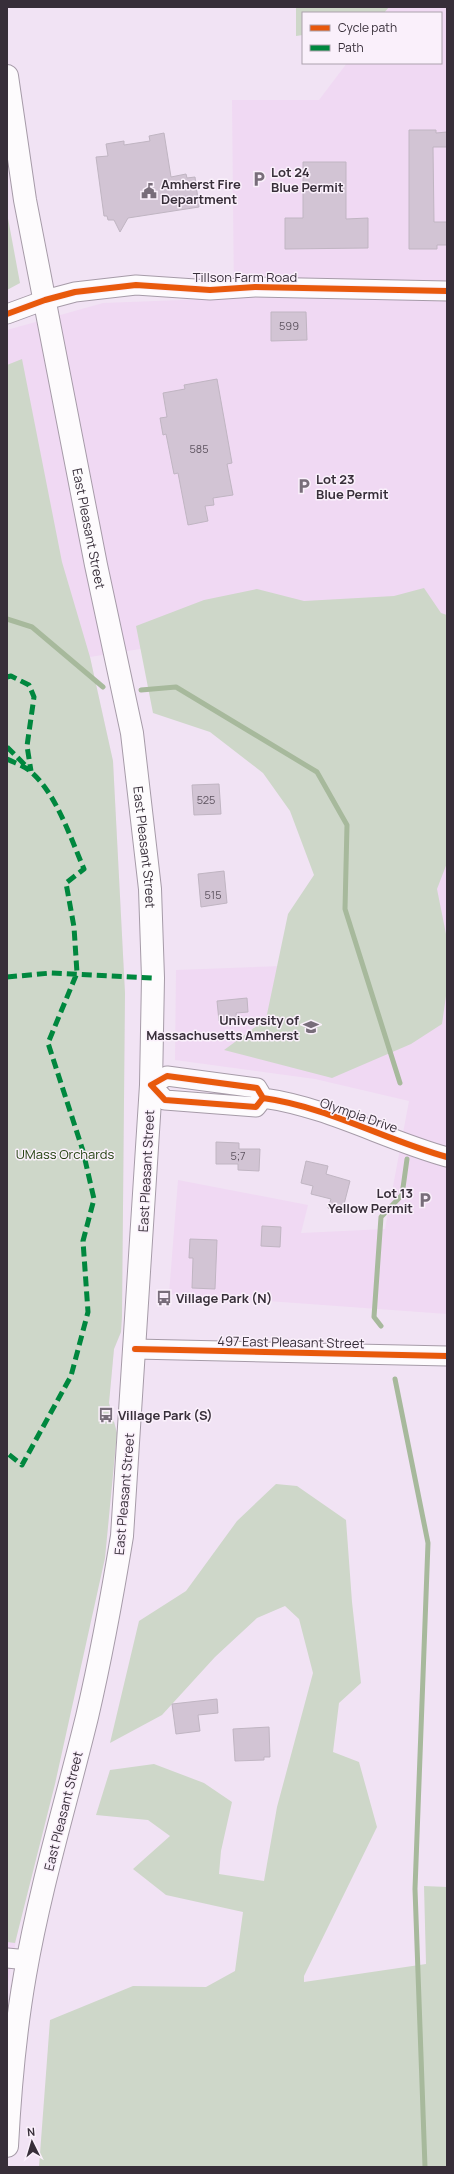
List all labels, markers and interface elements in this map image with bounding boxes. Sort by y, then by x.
legend [302,12,442,64]
text: Cycle path [338,19,397,36]
text: Path [338,39,364,56]
place label: Lot 24 Blue Permit [271,163,344,196]
parking icon: Lot 24 Blue Permit [250,170,268,188]
place label: Amherst Fire Department [161,175,241,208]
public building icon: Amherst Fire Department [140,182,158,200]
street label: Tillson Farm Road [193,268,297,286]
house number: 599 [279,318,299,333]
house number: 585 [189,441,209,456]
street label: East Pleasant Street [68,467,110,591]
place label: Lot 23 Blue Permit [316,470,389,503]
parking icon: Lot 23 Blue Permit [295,477,313,495]
street label: East Pleasant Street [129,785,160,909]
house number: 525 [197,792,215,807]
house number: 515 [205,887,222,902]
place label: University of Massachusetts Amherst [146,1011,299,1044]
school or university icon: University of Massachusetts Amherst [302,1018,320,1036]
street label: Olympia Drive [318,1093,401,1137]
street label: East Pleasant Street [134,1109,158,1233]
park label: UMass Orchards [16,1145,115,1163]
house number: 5;7 [230,1148,246,1163]
place label: Lot 13 Yellow Permit [328,1184,413,1217]
parking icon: Lot 13 Yellow Permit [416,1191,434,1209]
bus stop icon: Village Park (N) [155,1289,173,1307]
place label: Village Park (N) [176,1289,272,1307]
street label: 497 East Pleasant Street [217,1332,365,1352]
bus stop icon: Village Park (S) [97,1406,115,1424]
place label: Village Park (S) [118,1406,213,1424]
street label: East Pleasant Street [110,1432,138,1556]
street label: East Pleasant Street [39,1749,87,1873]
north arrow [12,2122,52,2162]
text: N [26,2124,36,2139]

